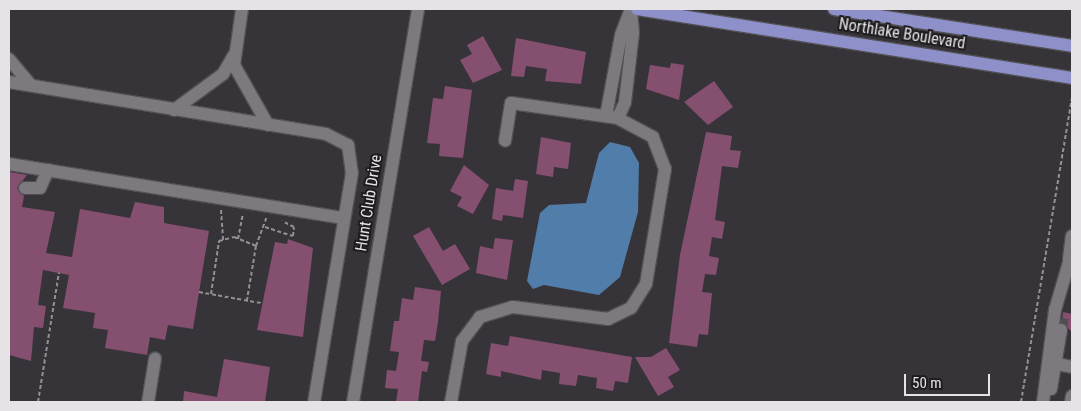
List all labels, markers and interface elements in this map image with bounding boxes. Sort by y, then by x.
street label: Northlake Boulevard [837,15,967,53]
street label: Hunt Club Drive [352,153,386,253]
scale bar [906,364,992,396]
text: 50 m [912,374,942,392]

